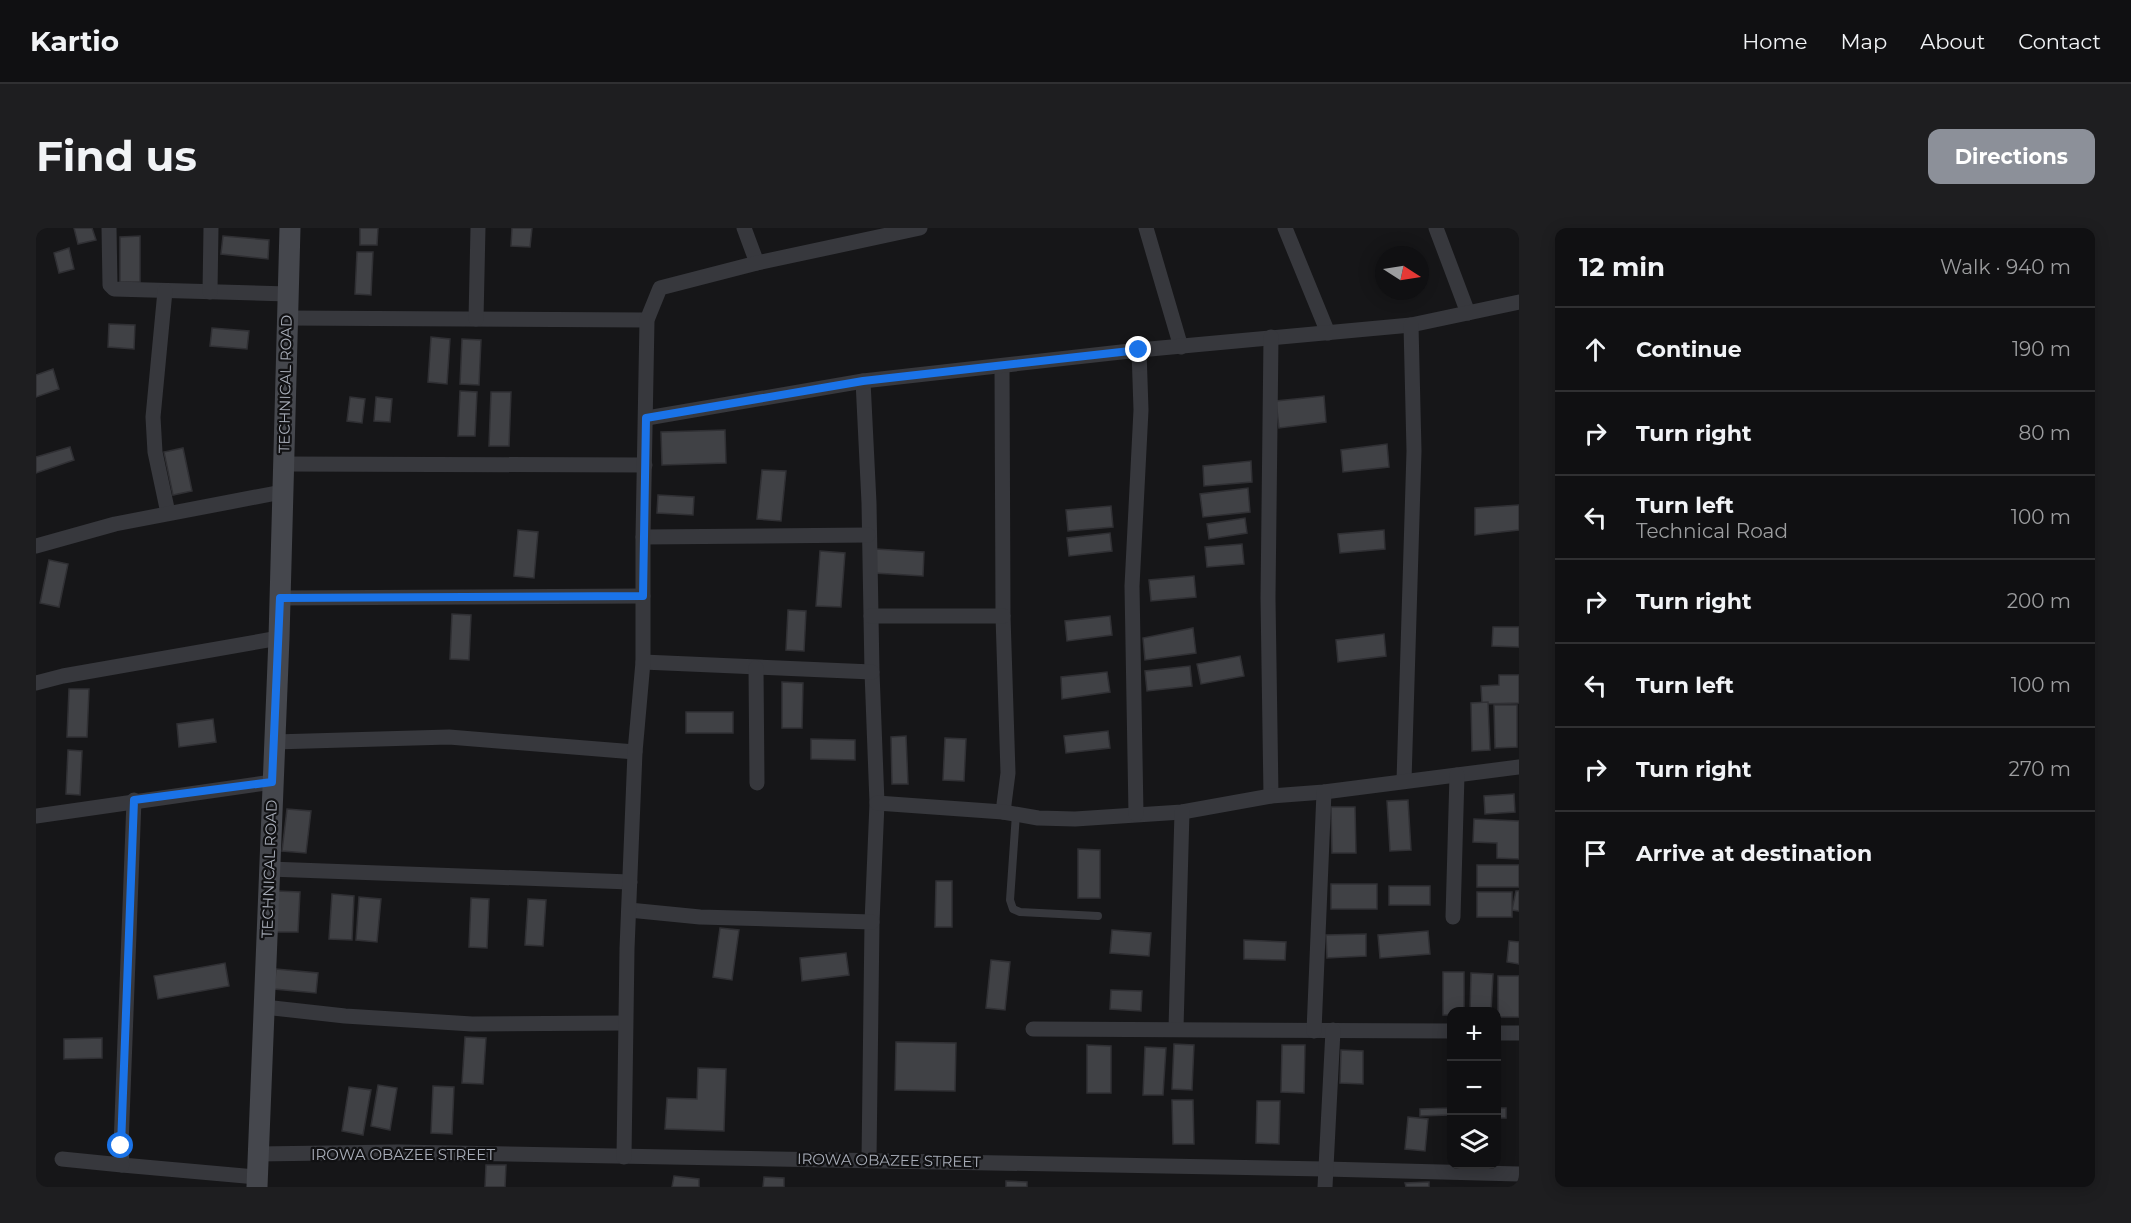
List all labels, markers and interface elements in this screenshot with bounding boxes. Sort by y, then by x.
text: Kartio [30,24,119,58]
text: Home [1742,29,1807,54]
text: Map [1840,29,1887,54]
text: About [1920,29,1985,54]
text: Contact [2018,29,2101,54]
button: Directions [1928,129,2095,184]
text: Find us [36,130,197,182]
north arrow [1375,246,1429,300]
text: 12 min [1579,251,1665,283]
text: Walk · 940 m [1940,255,2071,279]
street label: TECHNICAL ROAD [274,315,296,453]
icon: ahead [1579,333,1612,366]
route end [1125,336,1151,362]
text: Continue [1636,336,1742,363]
text: 190 m [2012,337,2071,361]
icon: right [1579,417,1612,450]
text: Turn right [1636,420,1751,447]
text: 80 m [2019,421,2071,445]
text: Turn left [1636,492,1734,519]
icon: left [1579,501,1612,534]
text: 100 m [2011,505,2071,529]
text: Technical Road [1636,519,1788,543]
icon: right [1579,585,1612,618]
text: Turn right [1636,588,1751,615]
text: 200 m [2007,589,2071,613]
icon: left [1579,669,1612,702]
text: Turn left [1636,672,1734,699]
text: 100 m [2011,673,2071,697]
icon: right [1579,753,1612,786]
text: Turn right [1636,756,1751,783]
text: 270 m [2009,757,2071,781]
street label: TECHNICAL ROAD [257,799,281,939]
icon: arrive [1579,837,1612,870]
text: Arrive at destination [1636,840,1872,867]
map controls [1447,1007,1501,1169]
button: + [1447,1007,1501,1061]
button: − [1447,1061,1501,1115]
button: layers [1447,1115,1501,1169]
route start [107,1132,133,1158]
street label: IROWA OBAZEE STREET [311,1145,495,1164]
street label: IROWA OBAZEE STREET [797,1149,982,1171]

